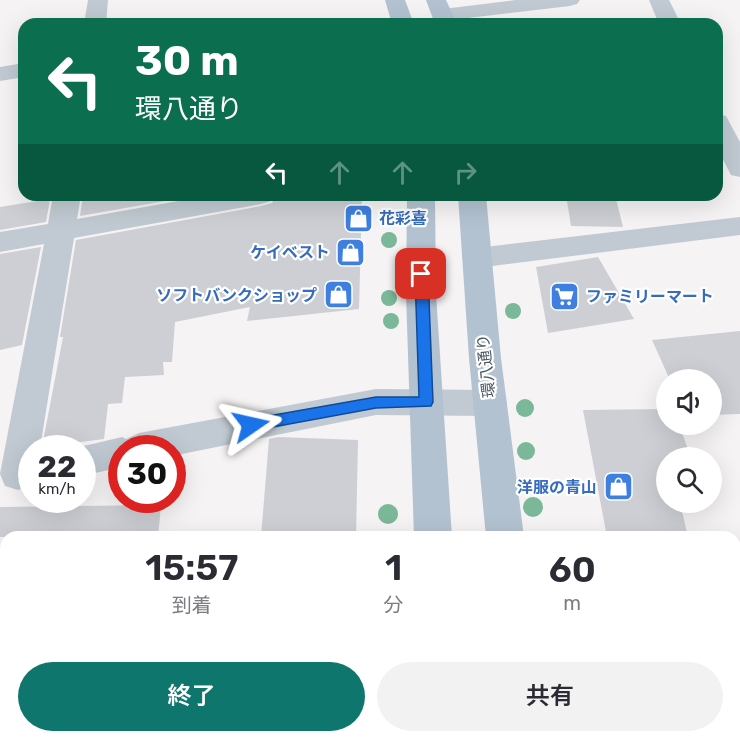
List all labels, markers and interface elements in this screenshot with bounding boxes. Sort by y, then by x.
text: 30 m [135,36,239,86]
icon: left [36,42,114,120]
text: 環八通り [135,93,243,125]
icon: left [260,156,293,189]
icon: ahead [323,156,356,189]
icon: ahead [386,156,419,189]
icon: right [449,156,482,189]
shop icon: 花彩喜 [342,202,374,234]
place label: 花彩喜 [379,209,427,228]
shop icon: ケイベスト [335,236,367,268]
place label: ケイベスト [250,243,330,262]
pin [395,248,446,299]
icon: arrive [404,257,437,290]
shop icon: ソフトバンクショップ [322,279,354,311]
supermarket icon: ファミリーマート [549,280,581,312]
place label: ソフトバンクショップ [156,286,317,305]
place label: ファミリーマート [586,287,714,306]
street label: 環八通り [473,333,499,399]
map controls [656,369,722,513]
button: sound [656,369,722,435]
position arrow [219,393,283,457]
speed limit sign: 30 [108,435,186,513]
button: search [656,447,722,513]
text: 22 [38,449,77,485]
shop icon: 洋服の青山 [602,471,634,503]
place label: 洋服の青山 [517,478,597,497]
text: km/h [38,480,76,498]
text: 15:57 [145,546,238,589]
text: 1 [385,546,402,589]
text: 60 [549,548,596,591]
text: m [563,591,581,615]
text: 到着 [172,593,212,617]
text: 分 [384,593,404,617]
button: 終了 [18,662,365,731]
button: 共有 [377,662,723,731]

